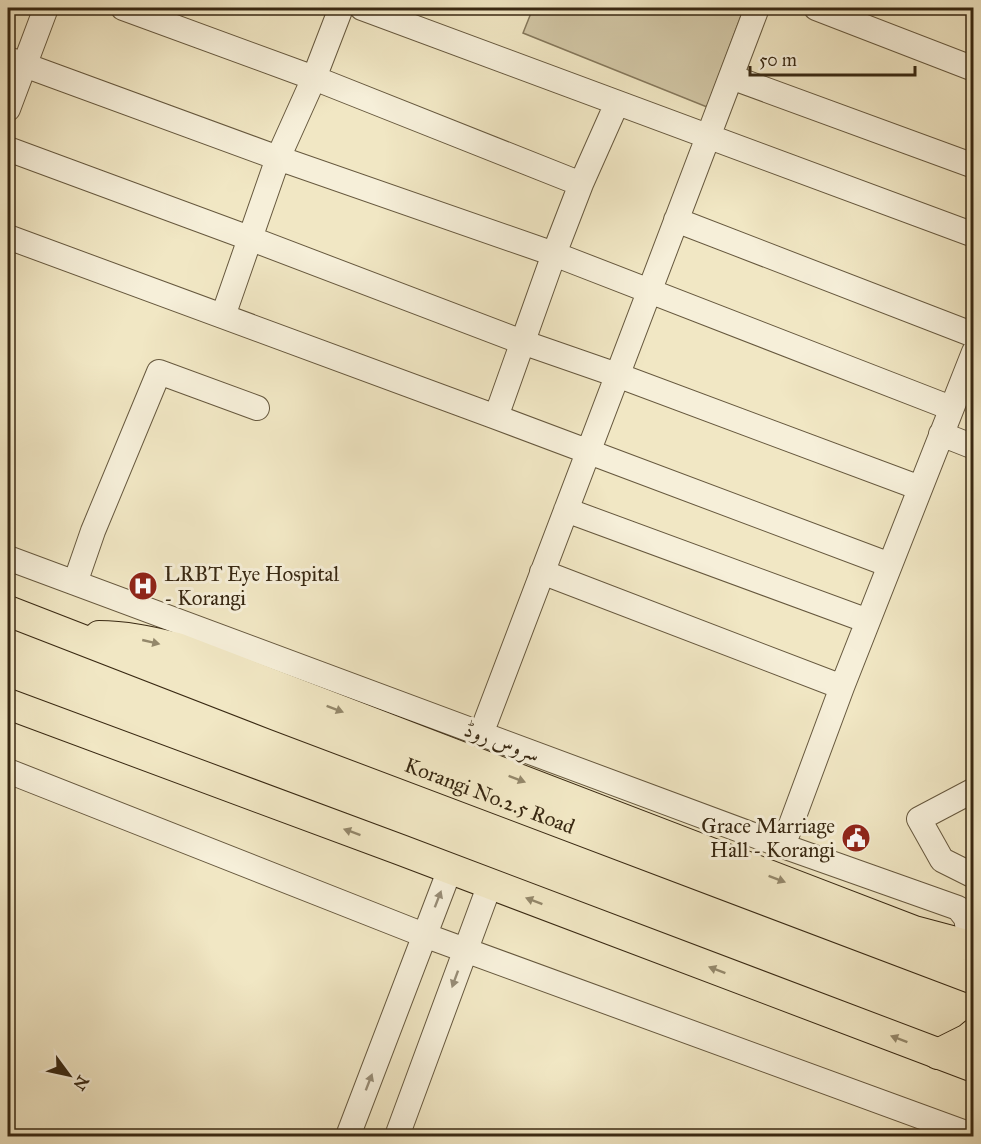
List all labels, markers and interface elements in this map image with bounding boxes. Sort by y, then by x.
scale bar [750,39,915,77]
text: 50 m [759,49,797,71]
place label: LRBT Eye Hospital - Korangi [164,561,339,611]
hospital icon: LRBT Eye Hospital - Korangi [127,570,159,602]
one-way arrow [142,638,161,647]
one-way arrow [326,704,344,714]
street label: سروس روڈ [460,716,543,769]
street label: Korangi No.2.5 Road [401,752,579,840]
one-way arrow [508,774,526,784]
place label: Grace Marriage Hall - Korangi [701,813,835,863]
public building icon: Grace Marriage Hall - Korangi [840,822,872,854]
one-way arrow [343,827,361,836]
one-way arrow [768,874,786,884]
one-way arrow [433,890,443,908]
one-way arrow [525,896,543,906]
one-way arrow [708,965,726,974]
one-way arrow [450,970,460,988]
one-way arrow [890,1034,908,1043]
north arrow [39,1045,99,1105]
text: N [69,1072,93,1094]
one-way arrow [365,1073,374,1091]

